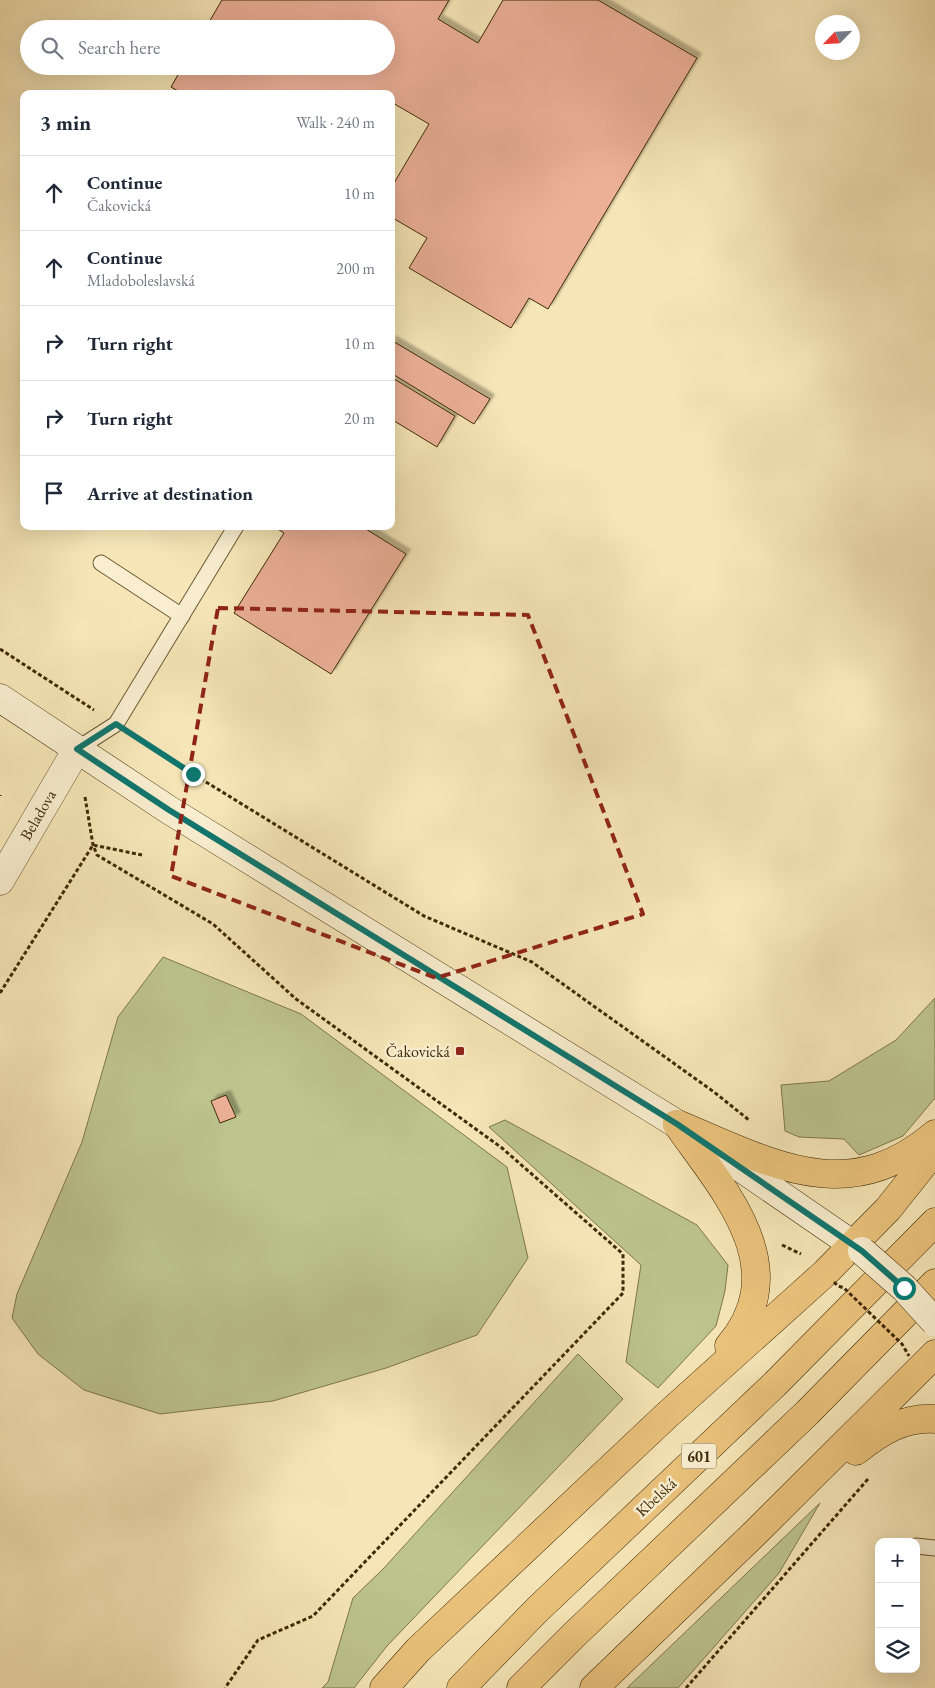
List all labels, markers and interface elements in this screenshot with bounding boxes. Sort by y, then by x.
north arrow [815,15,860,60]
search box [20,20,395,75]
icon: search [38,34,66,62]
text: Search here [78,35,160,60]
text: 3 min [40,109,91,136]
text: Walk · 240 m [296,112,375,133]
text: Continue [87,170,162,195]
icon: ahead [40,179,68,207]
text: 10 m [344,183,375,204]
text: Čakovická [87,195,151,216]
text: Continue [87,245,162,270]
icon: ahead [40,254,68,282]
text: 200 m [336,258,375,279]
text: Mladoboleslavská [87,270,195,291]
icon: right [40,329,68,357]
text: Turn right [87,331,173,356]
text: 10 m [344,333,375,354]
icon: right [40,404,68,432]
text: Turn right [87,406,173,431]
text: 20 m [344,408,375,429]
icon: arrive [40,479,68,507]
text: Arrive at destination [87,481,253,506]
route end [182,763,205,786]
street label: Beladova [15,785,61,844]
place label: Čakovická [386,1041,451,1062]
marker: Čakovická [454,1045,466,1057]
route start [893,1277,916,1300]
road number: 601 [682,1444,716,1468]
street label: Kbelská [631,1472,681,1521]
map controls [875,1538,920,1673]
button: + [875,1538,920,1583]
button: − [875,1583,920,1628]
button: layers [875,1628,920,1673]

